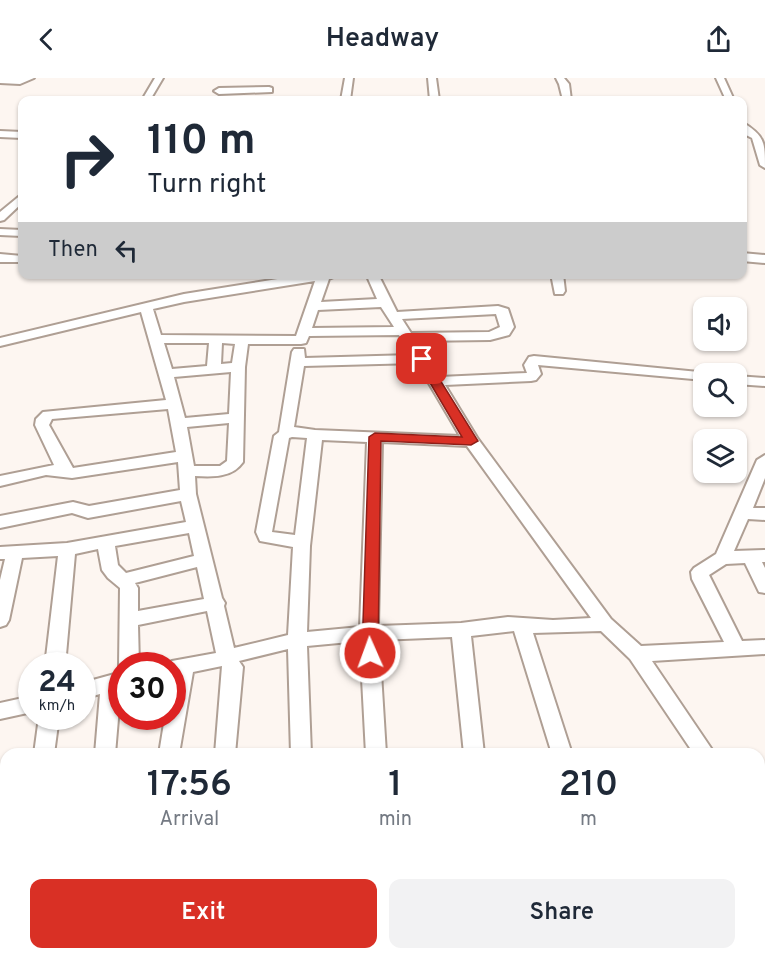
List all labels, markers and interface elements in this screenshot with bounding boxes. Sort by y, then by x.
text: Headway [326,22,439,56]
icon: back [30,23,63,56]
icon: share [702,23,735,56]
text: 110 m [147,116,256,169]
icon: right [48,120,126,198]
text: Turn right [147,168,266,202]
icon: left [110,234,143,267]
text: Then [48,237,98,264]
map controls [693,297,747,483]
button: sound [693,297,747,351]
pin [396,333,447,384]
icon: arrive [405,342,438,375]
button: search [693,363,747,417]
button: layers [693,429,747,483]
position arrow [338,621,402,685]
speed limit sign: 30 [108,652,186,730]
text: 24 [38,665,76,702]
text: km/h [39,697,75,716]
text: 17:56 [147,763,232,809]
text: 1 [388,763,402,809]
text: 210 [559,763,618,809]
text: Arrival [160,807,219,833]
text: min [379,807,412,833]
text: m [580,807,597,833]
button: Exit [30,879,377,948]
button: Share [389,879,735,948]

